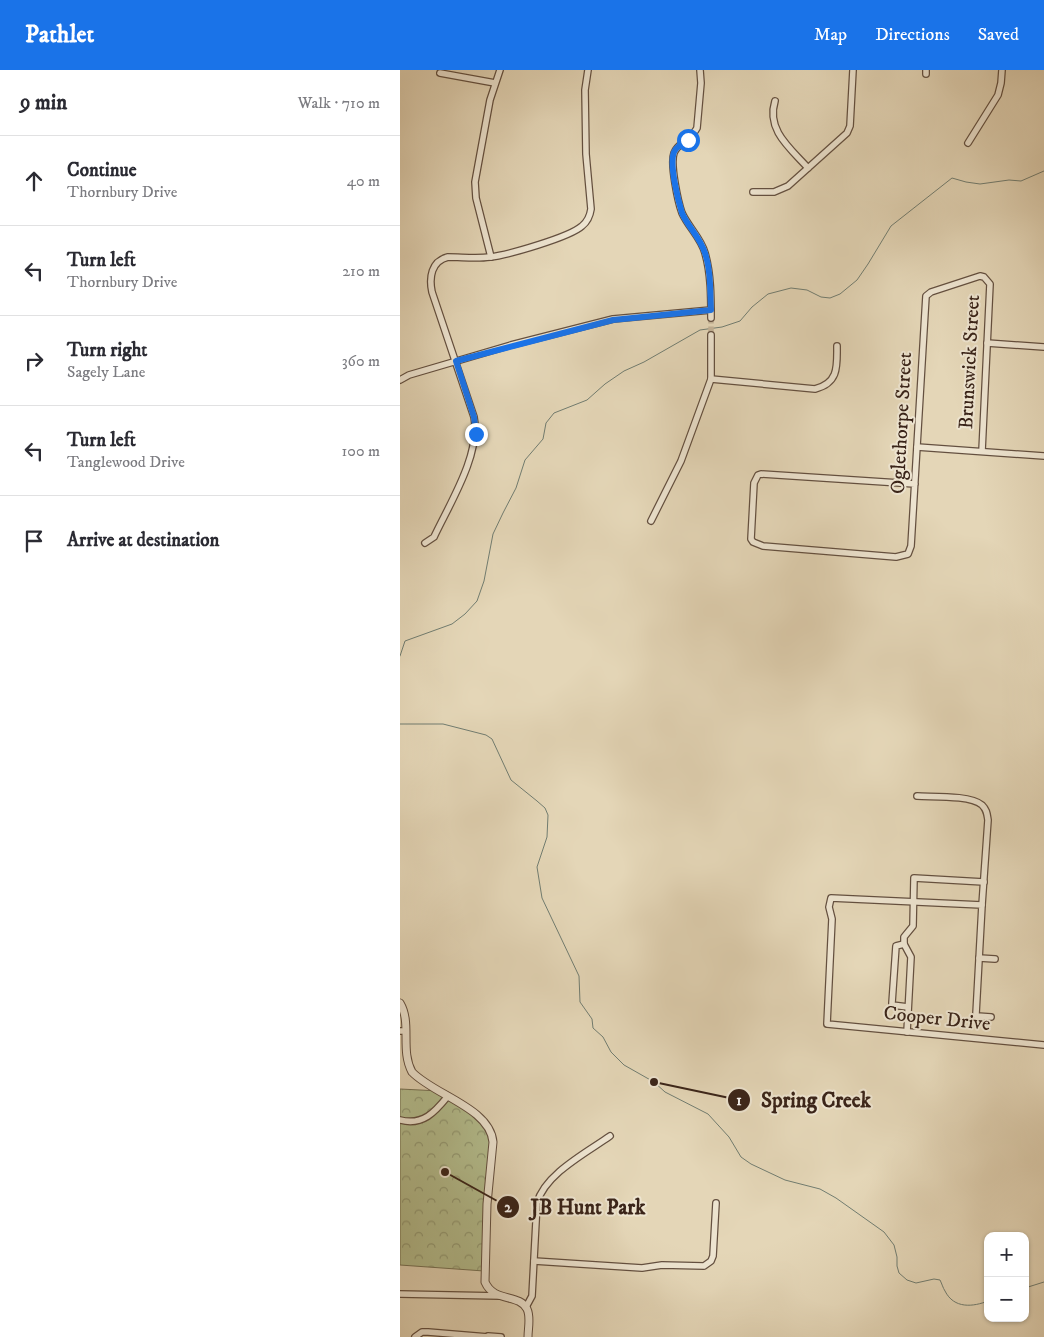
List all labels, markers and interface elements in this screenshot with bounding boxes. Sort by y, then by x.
text: Pathlet [25,20,94,50]
text: Map [814,24,847,46]
text: Directions [875,24,950,46]
text: Saved [978,24,1019,46]
text: 9 min [20,90,67,116]
text: Walk · 710 m [298,93,380,113]
route start [677,129,700,152]
text: Continue [67,159,137,182]
icon: ahead [20,167,48,195]
text: 40 m [347,171,380,191]
text: Thornbury Drive [67,182,177,202]
text: Turn left [67,249,136,272]
icon: left [20,257,48,285]
text: 210 m [342,261,380,281]
text: Thornbury Drive [67,272,177,292]
street label: Brunswick Street [954,294,986,430]
text: Turn right [67,339,147,362]
icon: right [20,347,48,375]
text: 360 m [342,351,380,371]
street label: Oglethorpe Street [886,351,918,495]
text: Sagely Lane [67,362,146,382]
route end [465,423,488,446]
text: Turn left [67,429,136,452]
icon: left [20,437,48,465]
text: 100 m [342,441,380,461]
text: Tanglewood Drive [67,452,185,472]
icon: arrive [20,527,48,555]
text: Arrive at destination [67,529,219,552]
street label: Cooper Drive [882,1001,992,1037]
callout: Spring Creek [726,1082,881,1118]
text: Spring Creek [761,1088,872,1114]
text: 1 [736,1091,742,1110]
callout: JB Hunt Park [496,1189,656,1225]
text: JB Hunt Park [528,1195,646,1221]
text: 2 [504,1198,512,1217]
map controls [984,1232,1029,1322]
button: + [984,1232,1029,1277]
button: − [984,1277,1029,1322]

